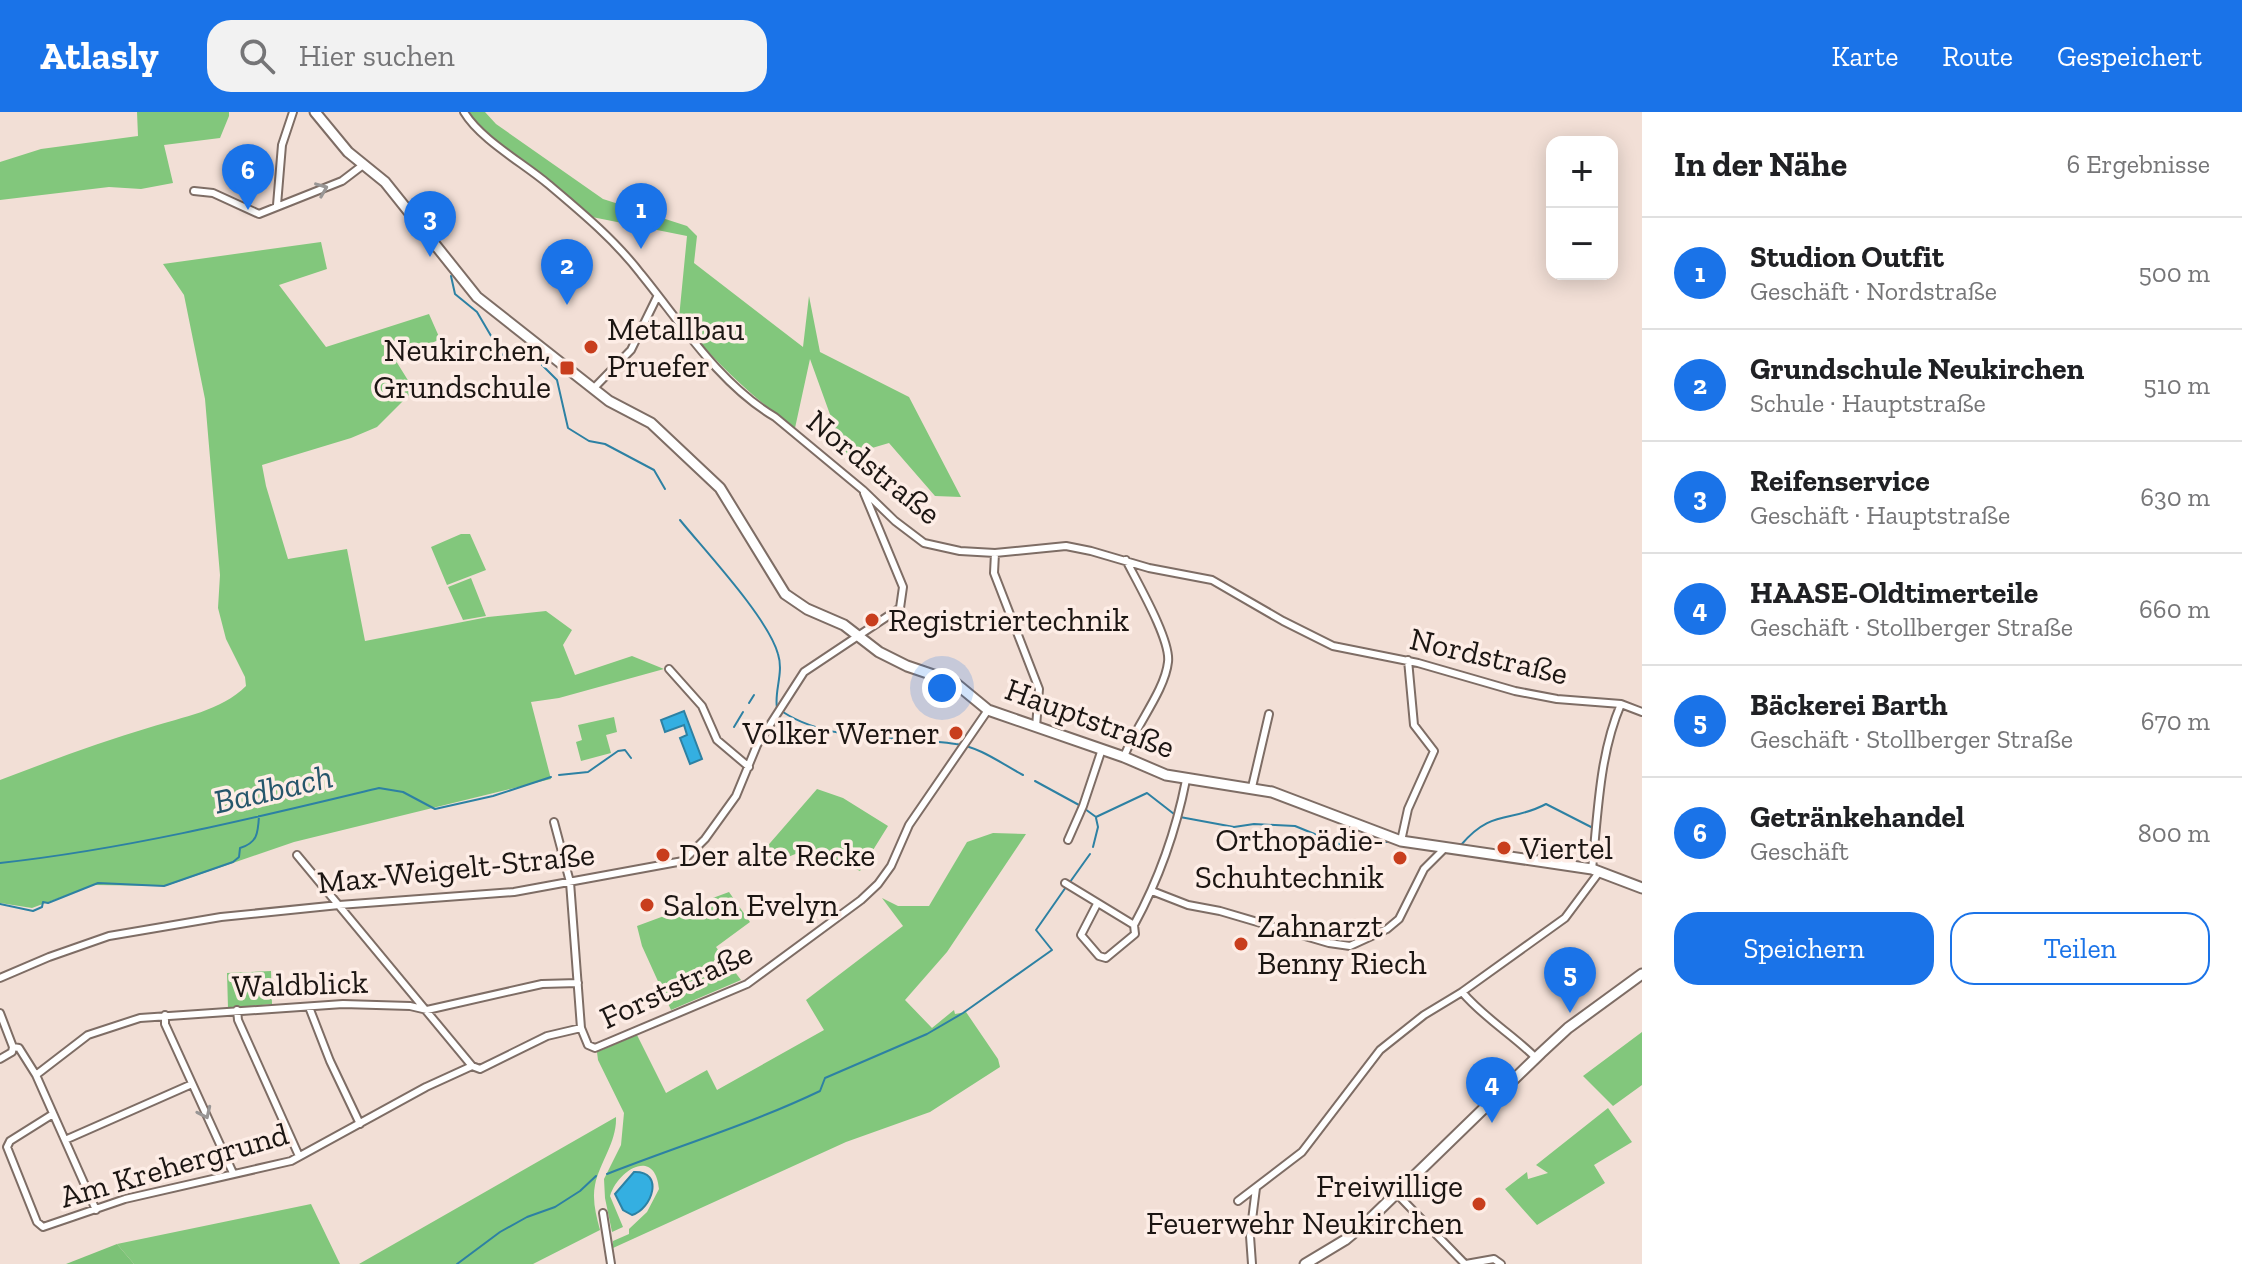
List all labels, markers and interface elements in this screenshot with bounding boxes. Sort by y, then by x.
search box [207,20,767,92]
text: Atlasly [40,33,159,79]
icon: search [235,34,279,78]
text: Hier suchen [299,38,455,74]
text: Karte [1832,40,1898,73]
text: Route [1942,40,2013,73]
text: Gespeichert [2057,40,2202,73]
map controls [1546,136,1618,280]
button: + [1546,136,1618,208]
pin: 6 [222,144,274,210]
text: In der Nähe [1674,144,1847,185]
text: 6 Ergebnisse [2067,148,2210,180]
one-way arrow [314,183,328,199]
pin: 1 [615,183,667,249]
pin: 3 [404,191,456,257]
button: − [1546,208,1618,280]
pin: 2 [541,239,593,305]
text: Studion Outfit [1750,239,1944,275]
text: 1 [1695,257,1705,289]
text: 500 m [2138,257,2210,289]
text: Geschäft · Nordstraße [1750,275,1997,307]
place label: Metallbau Pruefer [607,310,744,385]
place label: Neukirchen, Grundschule [373,331,551,406]
marker: Metallbau Pruefer [582,338,600,356]
text: Grundschule Neukirchen [1750,351,2084,387]
marker: Neukirchen, Grundschule [558,359,576,377]
text: 2 [1693,369,1707,401]
text: 510 m [2143,369,2210,401]
text: Schule · Hauptstraße [1750,387,1986,419]
street label: Nordstraße [799,402,949,532]
text: Reifenservice [1750,463,1930,499]
text: 3 [1693,481,1707,513]
text: 630 m [2140,481,2210,513]
text: Geschäft · Hauptstraße [1750,499,2010,531]
text: HAASE-Oldtimerteile [1750,575,2038,611]
text: 4 [1693,593,1707,625]
text: 660 m [2139,593,2210,625]
place label: Registriertechnik [888,601,1130,639]
marker: Registriertechnik [863,611,881,629]
text: Geschäft · Stollberger Straße [1750,611,2073,643]
street label: Nordstraße [1406,619,1572,693]
your location [922,668,962,708]
street label: Hauptstraße [1000,670,1180,766]
text: Bäckerei Barth [1750,687,1948,723]
text: 5 [1693,705,1707,737]
text: 670 m [2141,705,2210,737]
place label: Volker Werner [741,714,940,752]
text: Geschäft · Stollberger Straße [1750,723,2073,755]
marker: Volker Werner [947,724,965,742]
water label: Badbach [209,755,337,823]
text: Getränkehandel [1750,799,1965,835]
text: 6 [1693,817,1707,849]
text: 800 m [2138,817,2210,849]
place label: Orthopädie- Schuhtechnik [1195,821,1384,896]
place label: Viertel [1519,829,1613,867]
street label: Max-Weigelt-Straße [315,835,597,901]
text: Geschäft [1750,835,1849,867]
place label: Der alte Recke [679,836,875,874]
marker: Viertel [1495,839,1513,857]
marker: Der alte Recke [654,846,672,864]
marker: Orthopädie- Schuhtechnik [1391,849,1409,867]
place label: Salon Evelyn [663,886,839,924]
marker: Salon Evelyn [638,896,656,914]
place label: Zahnarzt Benny Riech [1257,907,1427,982]
button: Speichern [1674,912,1934,985]
button: Teilen [1950,912,2210,985]
street label: Forststraße [594,933,758,1037]
marker: Zahnarzt Benny Riech [1232,935,1250,953]
pin: 5 [1544,947,1596,1013]
street label: Waldblick [231,963,369,1005]
pin: 4 [1466,1057,1518,1123]
one-way arrow [195,1104,211,1119]
street label: Am Krehergrund [55,1114,293,1216]
place label: Freiwillige Feuerwehr Neukirchen [1146,1167,1464,1242]
marker: Freiwillige Feuerwehr Neukirchen [1470,1195,1488,1213]

